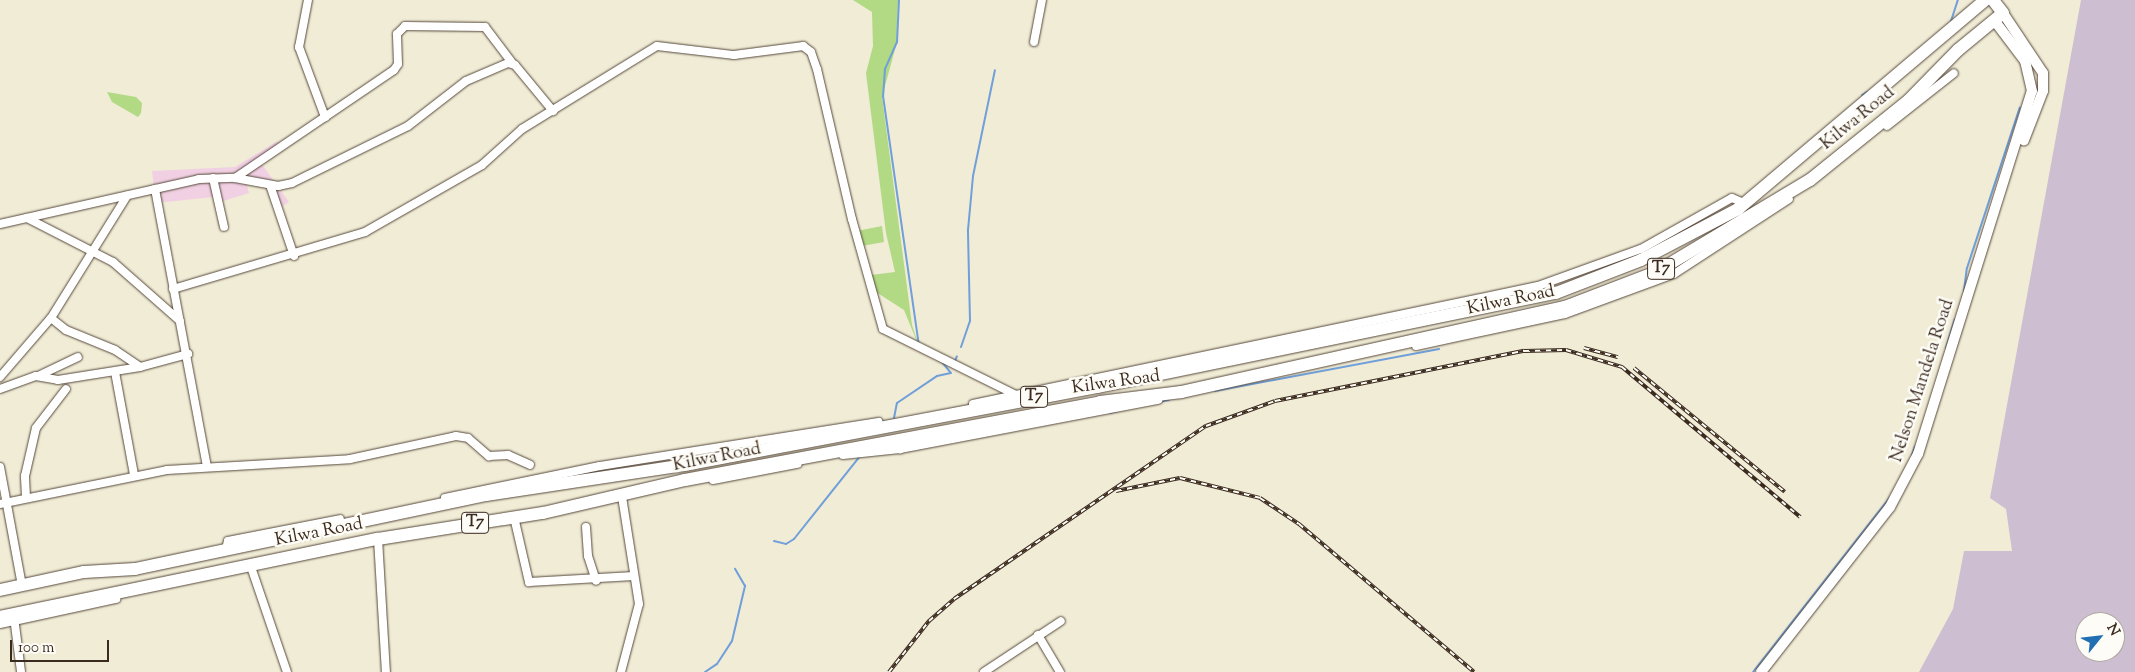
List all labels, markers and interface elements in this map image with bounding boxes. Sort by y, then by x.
street label: Kilwa Road [1817,83,1899,155]
road number: T7 [1646,255,1676,282]
street label: Kilwa Road [1465,281,1557,321]
street label: Nelson Mandela Road [1886,297,1960,465]
street label: Kilwa Road [1070,366,1162,400]
road number: T7 [1019,384,1049,411]
street label: Kilwa Road [671,439,763,477]
road number: T7 [460,509,490,536]
street label: Kilwa Road [273,514,365,552]
north arrow [2075,612,2125,662]
text: N [2101,620,2124,640]
scale bar [12,630,111,662]
text: 100 m [18,638,54,659]

